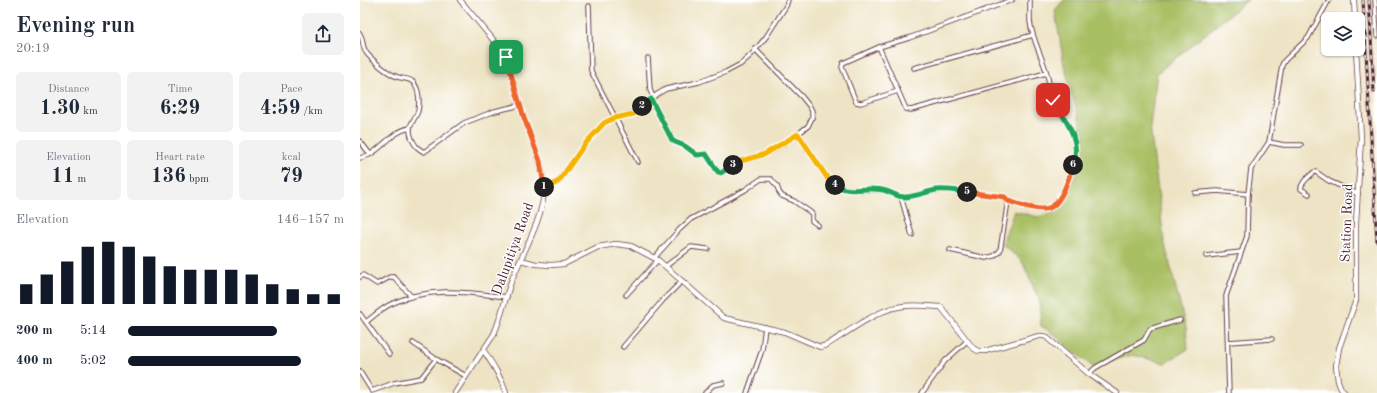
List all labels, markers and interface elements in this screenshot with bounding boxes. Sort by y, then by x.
map controls [1321,12,1365,56]
button: layers [1321,12,1365,56]
button: share [302,13,344,55]
text: Evening run [16,15,135,37]
pin [489,40,523,74]
text: 20:19 [16,42,50,55]
icon: arrive [495,46,517,68]
pin [1036,83,1070,117]
text: Distance [48,84,89,95]
text: Time [168,84,192,95]
text: Pace [280,84,302,95]
icon: check [1042,89,1064,111]
pin: 2 [632,96,652,116]
text: 1.30 [40,99,80,119]
text: 6:29 [160,99,200,119]
text: 4:59 [260,99,300,119]
text: 2 [639,100,645,111]
text: km [80,106,98,117]
text: /km [300,106,323,117]
text: Elevation [46,152,91,163]
text: Heart rate [155,152,205,163]
text: kcal [282,152,301,163]
pin: 3 [723,155,743,175]
pin: 6 [1063,155,1083,175]
text: 3 [730,159,736,170]
text: 6 [1070,159,1076,170]
text: 11 [51,167,74,187]
text: 136 [151,167,186,187]
text: 79 [280,167,303,187]
text: m [74,174,86,185]
text: bpm [186,174,209,185]
pin: 4 [825,175,845,195]
pin: 1 [534,177,554,197]
text: 4 [832,179,838,190]
text: 1 [541,181,547,192]
pin: 5 [957,182,977,202]
street label: Station Road [1339,183,1355,263]
text: 5 [964,186,970,197]
street label: Dalupitiya Road [490,201,536,297]
text: Elevation [16,213,69,226]
text: 146–157 m [277,213,344,226]
text: 200 m [16,324,53,337]
text: 5:14 [80,324,106,337]
text: 400 m [16,354,53,367]
text: 5:02 [80,354,106,367]

